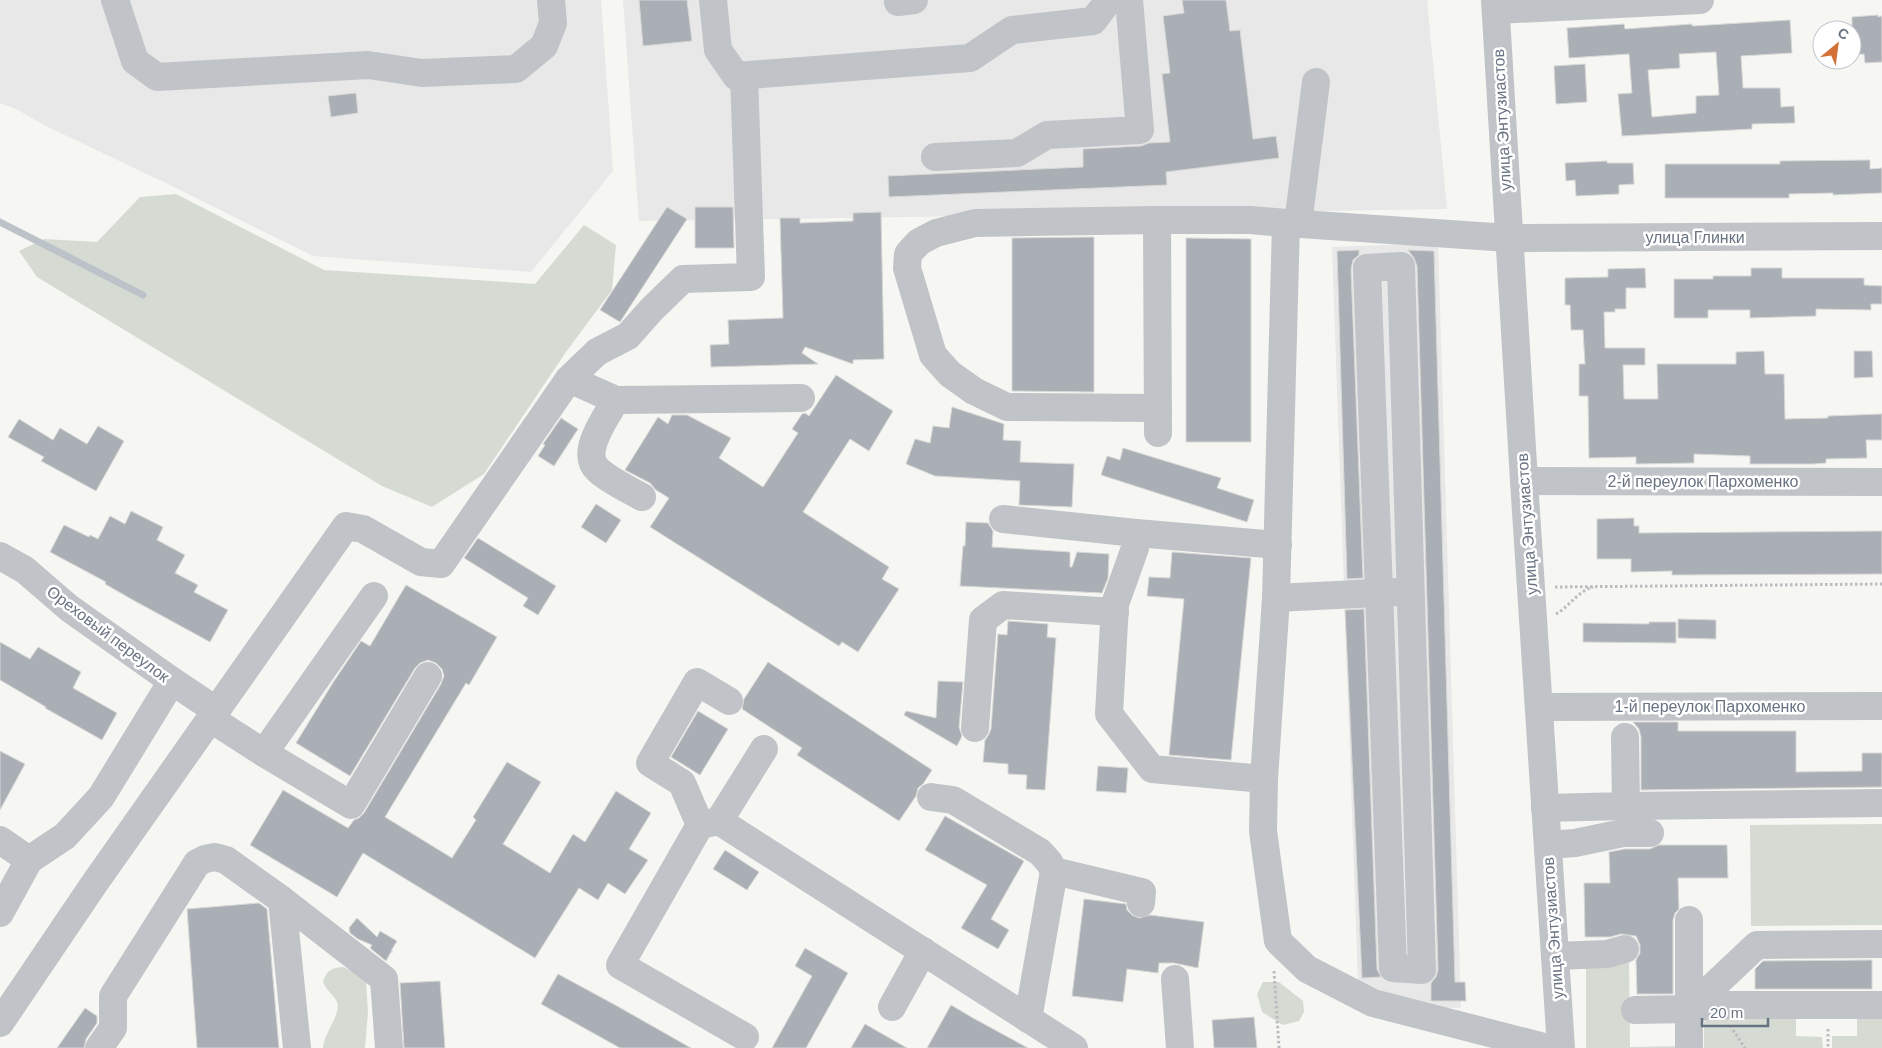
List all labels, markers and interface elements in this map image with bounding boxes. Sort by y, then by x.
north arrow [1812,20,1862,70]
text: С [1835,24,1852,43]
street label: улица Энтузиастов [1490,49,1514,191]
street label: улица Глинки [1645,229,1745,246]
street label: улица Энтузиастов [1514,453,1540,595]
street label: 2-й переулок Пархоменко [1608,473,1799,490]
street label: Ореховый переулок [44,583,173,686]
street label: 1-й переулок Пархоменко [1615,698,1806,715]
street label: улица Энтузиастов [1540,857,1566,999]
scale bar [1702,996,1768,1028]
text: 20 m [1710,1004,1743,1021]

